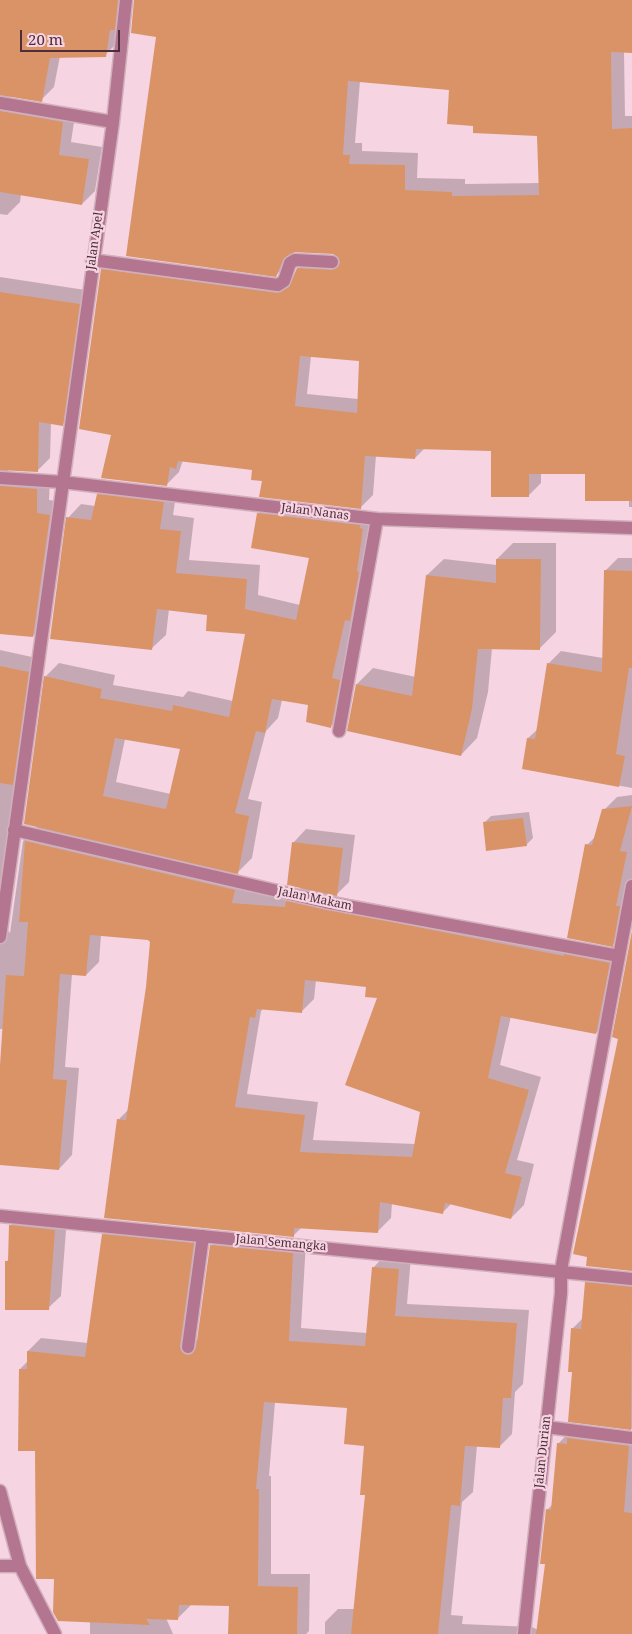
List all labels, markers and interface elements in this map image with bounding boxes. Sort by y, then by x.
scale bar [22,20,122,52]
text: 20 m [28,29,63,49]
street label: Jalan Apel [84,211,106,271]
street label: Jalan Nanas [280,501,350,523]
street label: Jalan Makam [277,884,353,914]
street label: Jalan Semangka [235,1232,327,1254]
street label: Jalan Durian [532,1415,554,1489]

